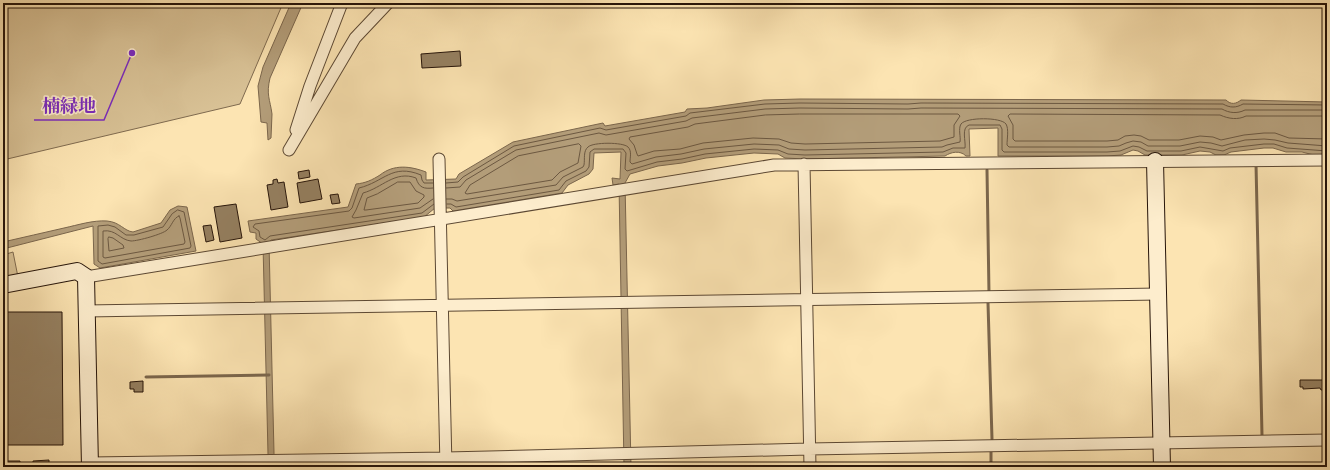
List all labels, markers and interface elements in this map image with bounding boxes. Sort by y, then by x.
callout: 楠緑地 [34,90,104,120]
text: 楠緑地 [42,94,96,119]

